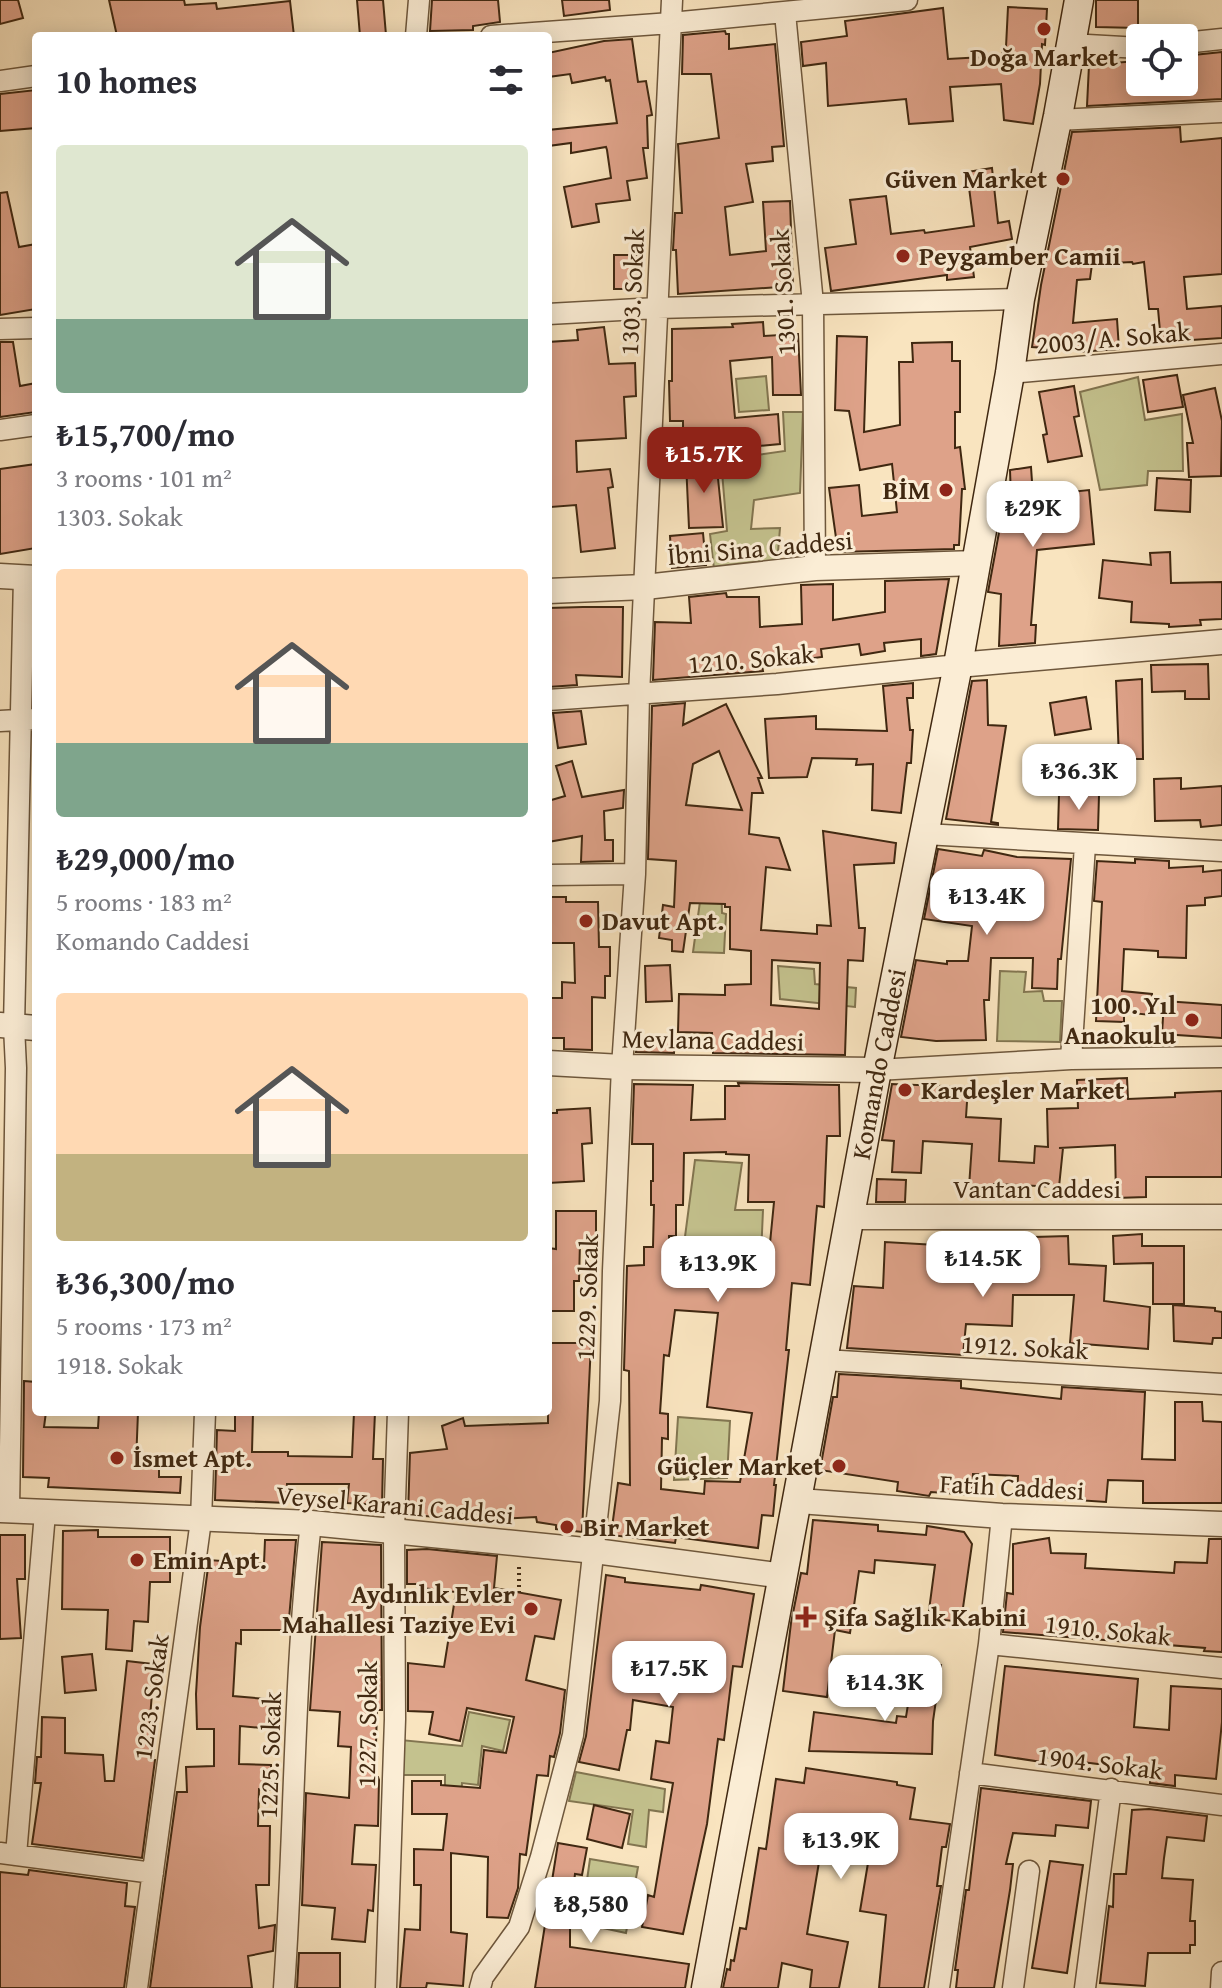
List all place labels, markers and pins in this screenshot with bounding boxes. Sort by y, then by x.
marker: Doğa Market [1035,20,1053,38]
place label: Doğa Market [970,37,1118,76]
place label: Güven Market [885,159,1047,198]
marker: Güven Market [1054,170,1072,188]
place label: Peygamber Camii [919,236,1121,275]
marker: Peygamber Camii [894,247,912,265]
pin: ₺15.7K [639,427,769,495]
place label: BİM [883,470,930,509]
marker: BİM [937,481,955,499]
pin: ₺29K [986,481,1080,549]
pin: ₺36.3K [1014,744,1144,812]
pin: ₺13.4K [922,869,1052,937]
place label: Davut Apt. [602,901,724,940]
marker: Davut Apt. [577,912,595,930]
place label: 100. Yıl Anaokulu [1064,985,1176,1054]
marker: 100. Yıl Anaokulu [1183,1011,1201,1029]
place label: Kardeşler Market [921,1070,1124,1109]
marker: Kardeşler Market [896,1081,914,1099]
pin: ₺14.5K [918,1231,1048,1299]
pin: ₺13.9K [653,1236,783,1304]
place label: İsmet Apt. [133,1438,252,1477]
place label: Güçler Market [657,1446,823,1485]
marker: İsmet Apt. [108,1449,126,1467]
marker: Güçler Market [830,1457,848,1475]
place label: Bir Market [583,1507,709,1546]
marker: Bir Market [558,1518,576,1536]
place label: Emin Apt. [153,1540,267,1579]
marker: Emin Apt. [128,1551,146,1569]
place label: Aydınlık Evler Mahallesi Taziye Evi [282,1574,515,1643]
place label: Şifa Sağlık Kabini [824,1597,1027,1636]
marker: Aydınlık Evler Mahallesi Taziye Evi [522,1600,540,1618]
marker: Şifa Sağlık Kabini [795,1606,817,1628]
pin: ₺17.5K [604,1641,734,1709]
pin: ₺14.3K [820,1655,950,1723]
pin: ₺13.9K [776,1813,906,1881]
pin: ₺8,580 [526,1877,656,1945]

